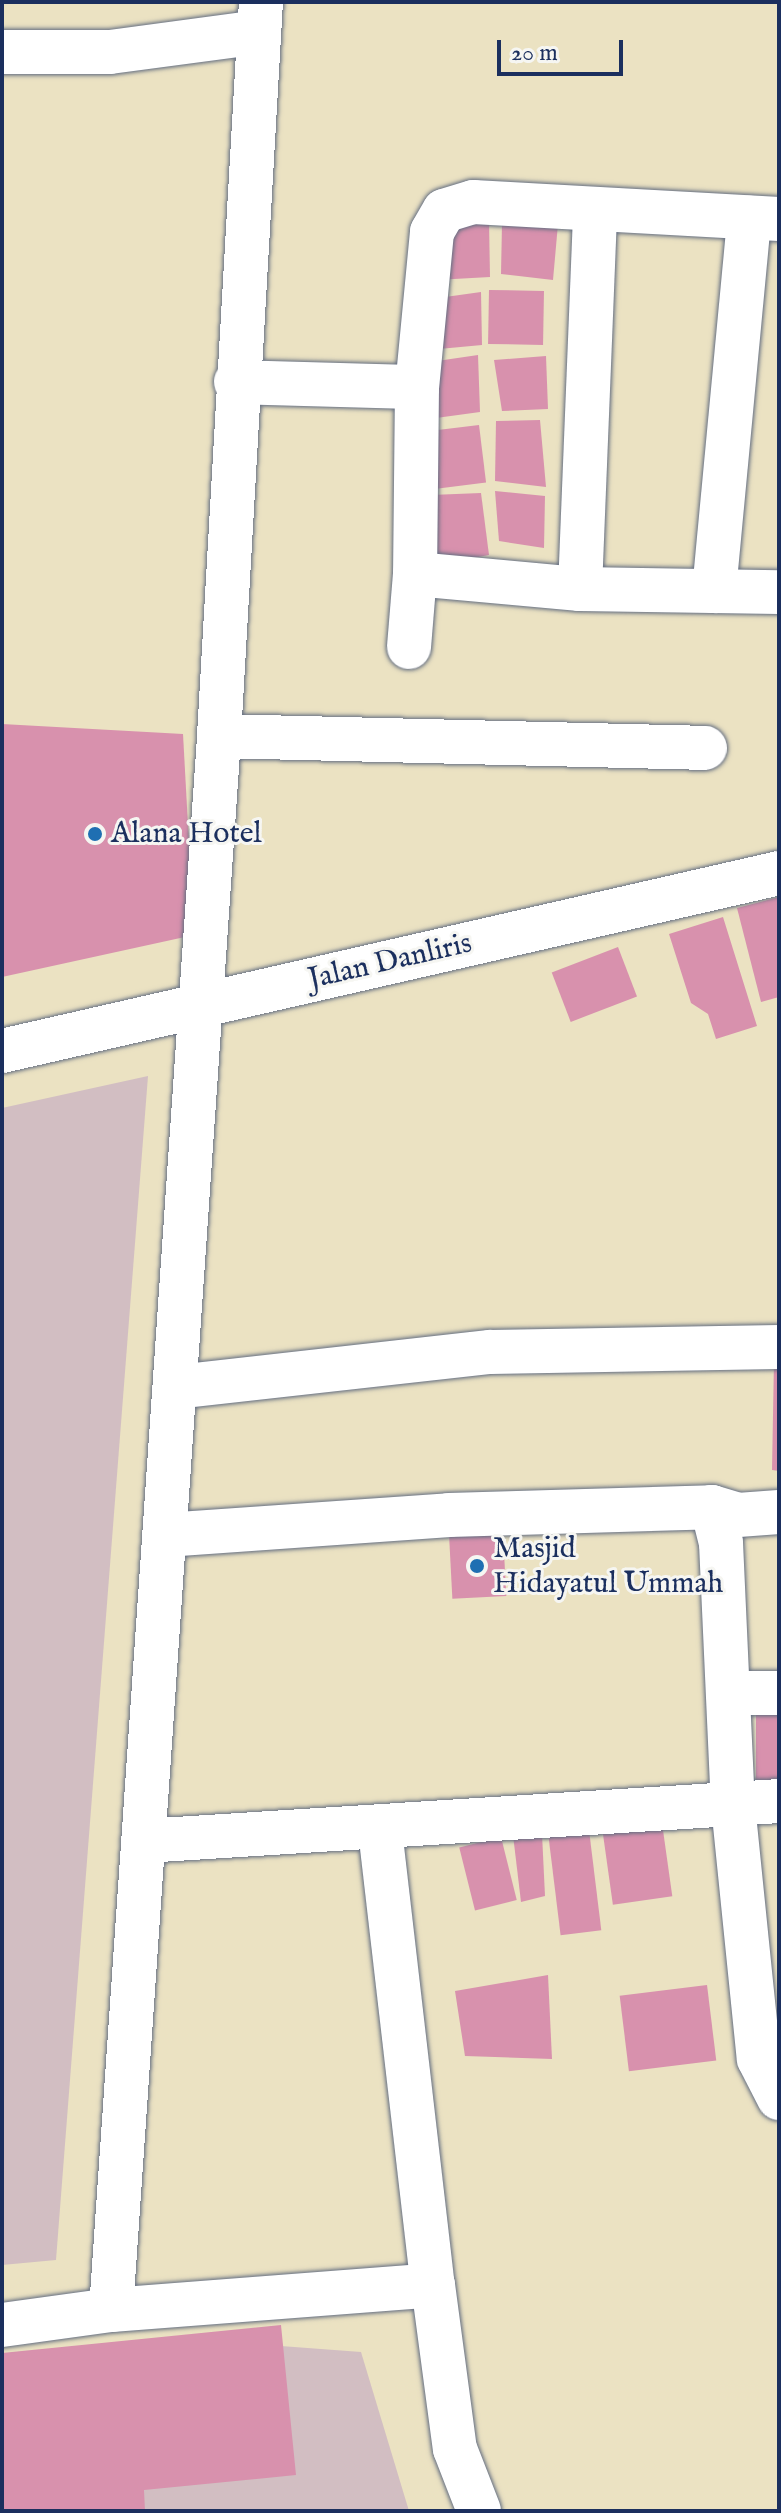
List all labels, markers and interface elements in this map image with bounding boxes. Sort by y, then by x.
scale bar [501,24,627,74]
text: 20 m [511,38,558,69]
place label: Alana Hotel [111,816,262,852]
marker: Alana Hotel [86,825,104,843]
street label: Jalan Danliris [305,926,475,998]
place label: Masjid Hidayatul Ummah [493,1531,723,1602]
marker: Masjid Hidayatul Ummah [468,1557,486,1575]

